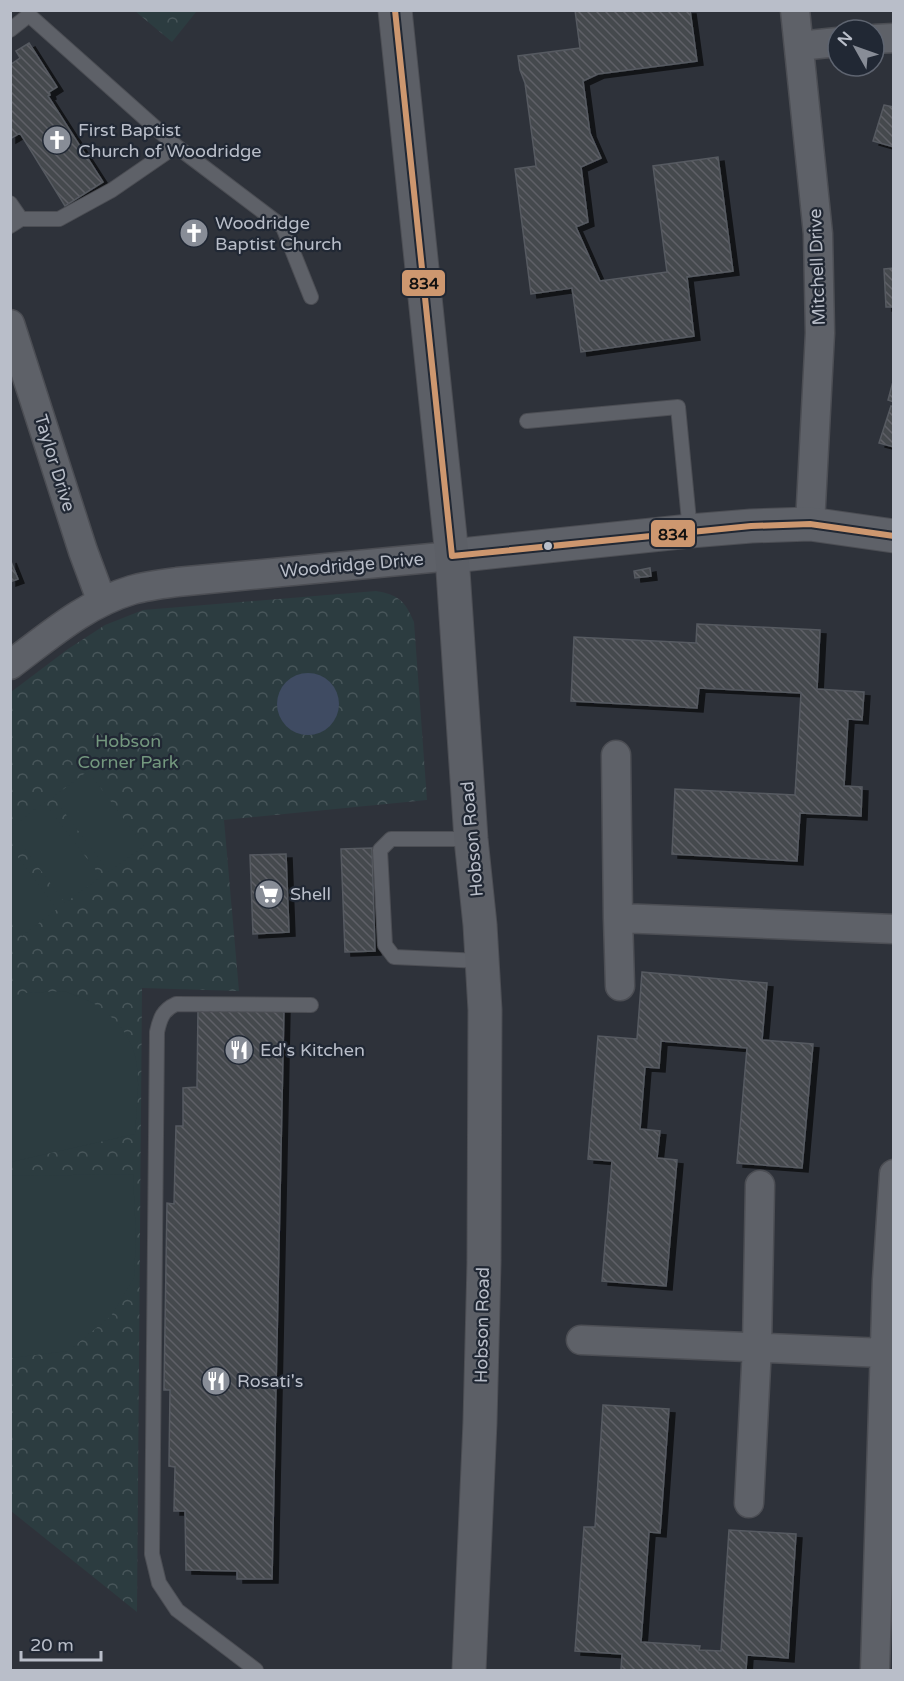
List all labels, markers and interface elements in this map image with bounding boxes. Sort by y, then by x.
north arrow [826,18,886,78]
text: N [833,28,857,50]
place label: First Baptist Church of Woodridge [78,119,262,162]
church icon: First Baptist Church of Woodridge [41,124,73,156]
street label: Mitchell Drive [804,208,830,326]
place label: Woodridge Baptist Church [215,212,342,255]
church icon: Woodridge Baptist Church [178,217,210,249]
line badge: 834 [401,269,446,297]
text: 834 [409,274,439,294]
street label: Taylor Drive [30,412,80,514]
line badge: 834 [650,519,696,548]
text: 834 [658,525,688,545]
unlabelled marker [542,540,554,552]
street label: Woodridge Drive [279,548,425,582]
park label: Hobson Corner Park [77,730,179,773]
street label: Hobson Road [456,780,488,898]
supermarket icon: Shell [253,878,285,910]
place label: Shell [290,883,331,905]
restaurant icon: Ed's Kitchen [223,1034,255,1066]
place label: Ed's Kitchen [260,1039,365,1061]
street label: Hobson Road [470,1267,494,1383]
restaurant icon: Rosati's [200,1365,232,1397]
place label: Rosati's [237,1370,303,1392]
scale bar [21,1624,100,1662]
text: 20 m [30,1634,74,1656]

